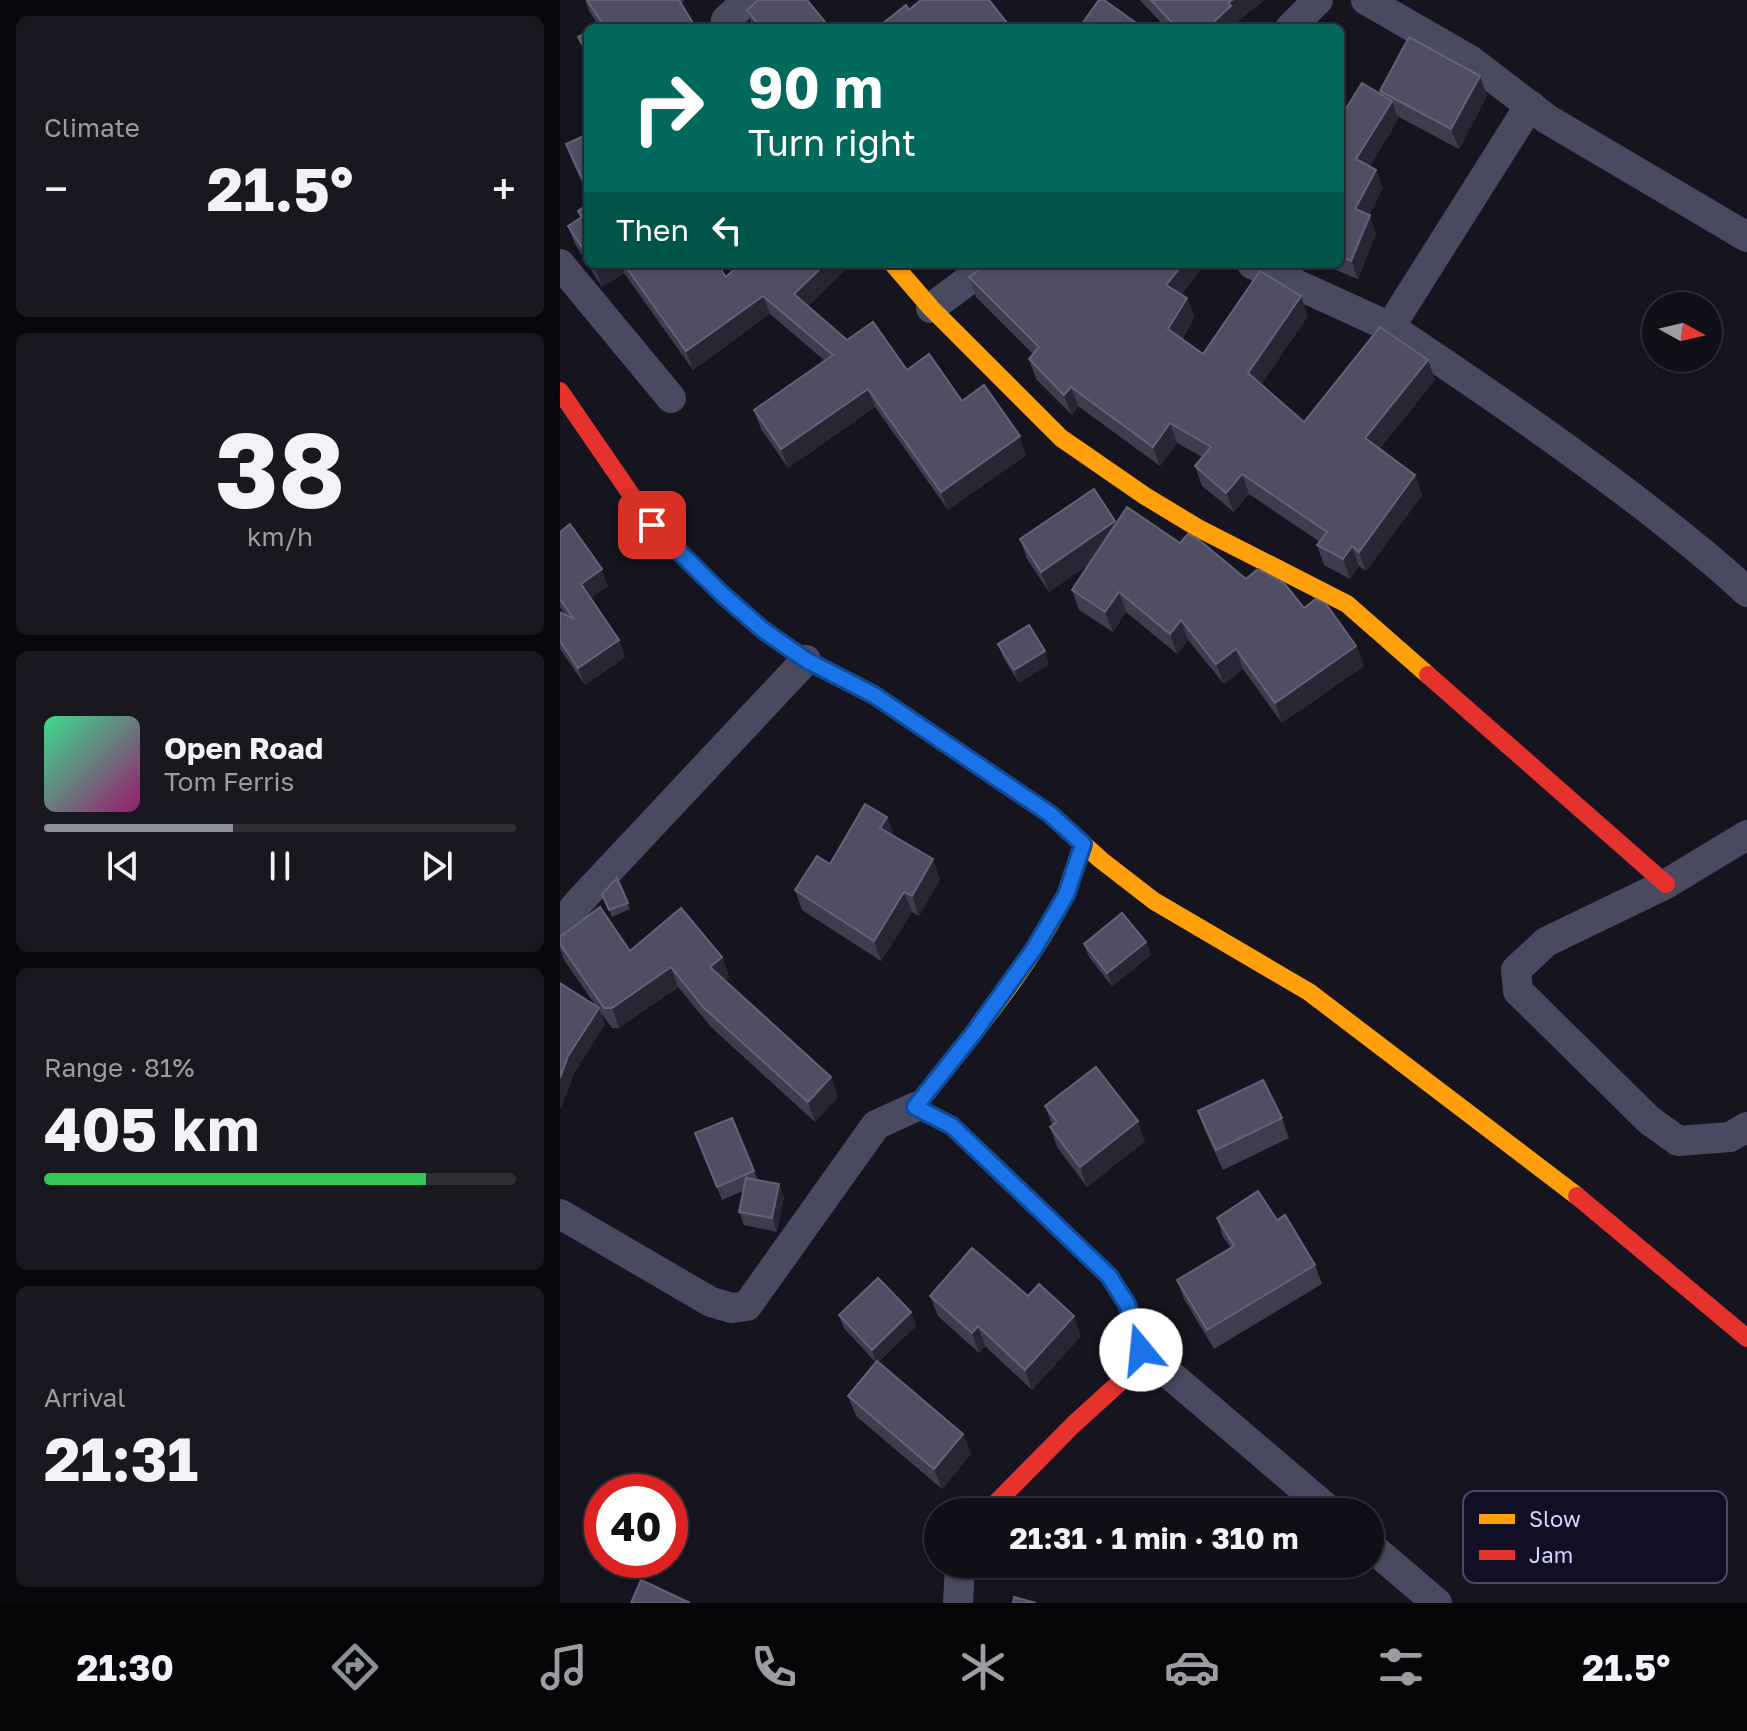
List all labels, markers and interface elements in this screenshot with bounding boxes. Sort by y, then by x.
text: 90 m [748,53,883,120]
icon: right [616,56,720,160]
text: Climate [44,112,140,143]
text: Turn right [748,121,916,164]
text: 21.5° [207,152,353,224]
text: − [44,162,68,215]
text: + [492,162,516,215]
icon: left [705,208,749,252]
text: Then [616,212,689,248]
north arrow [1642,292,1722,372]
map controls [1642,292,1722,372]
text: 38 [215,406,345,531]
pin [618,491,686,559]
icon: arrive [630,503,674,547]
text: km/h [247,521,313,552]
text: Open Road [164,730,323,766]
text: Tom Ferris [164,766,294,797]
icon: previous [101,844,145,888]
icon: pause [258,844,302,888]
icon: next [415,844,459,888]
text: Range · 81% [44,1052,194,1083]
text: 405 km [44,1092,259,1164]
position arrow [1099,1308,1183,1392]
text: Arrival [44,1382,125,1413]
text: 21:31 [44,1422,198,1494]
speed limit sign: 40 [584,1474,688,1578]
legend [1463,1491,1727,1583]
text: Slow [1529,1505,1581,1532]
text: 21:31 · 1 min · 310 m [1010,1520,1298,1556]
text: Jam [1529,1541,1573,1568]
icon: directions [327,1639,383,1695]
icon: music [536,1639,592,1695]
icon: phone [746,1639,802,1695]
icon: climate [955,1639,1011,1695]
icon: car [1164,1639,1220,1695]
icon: filters [1373,1639,1429,1695]
text: 21:30 [77,1646,174,1689]
text: 21.5° [1582,1646,1670,1689]

